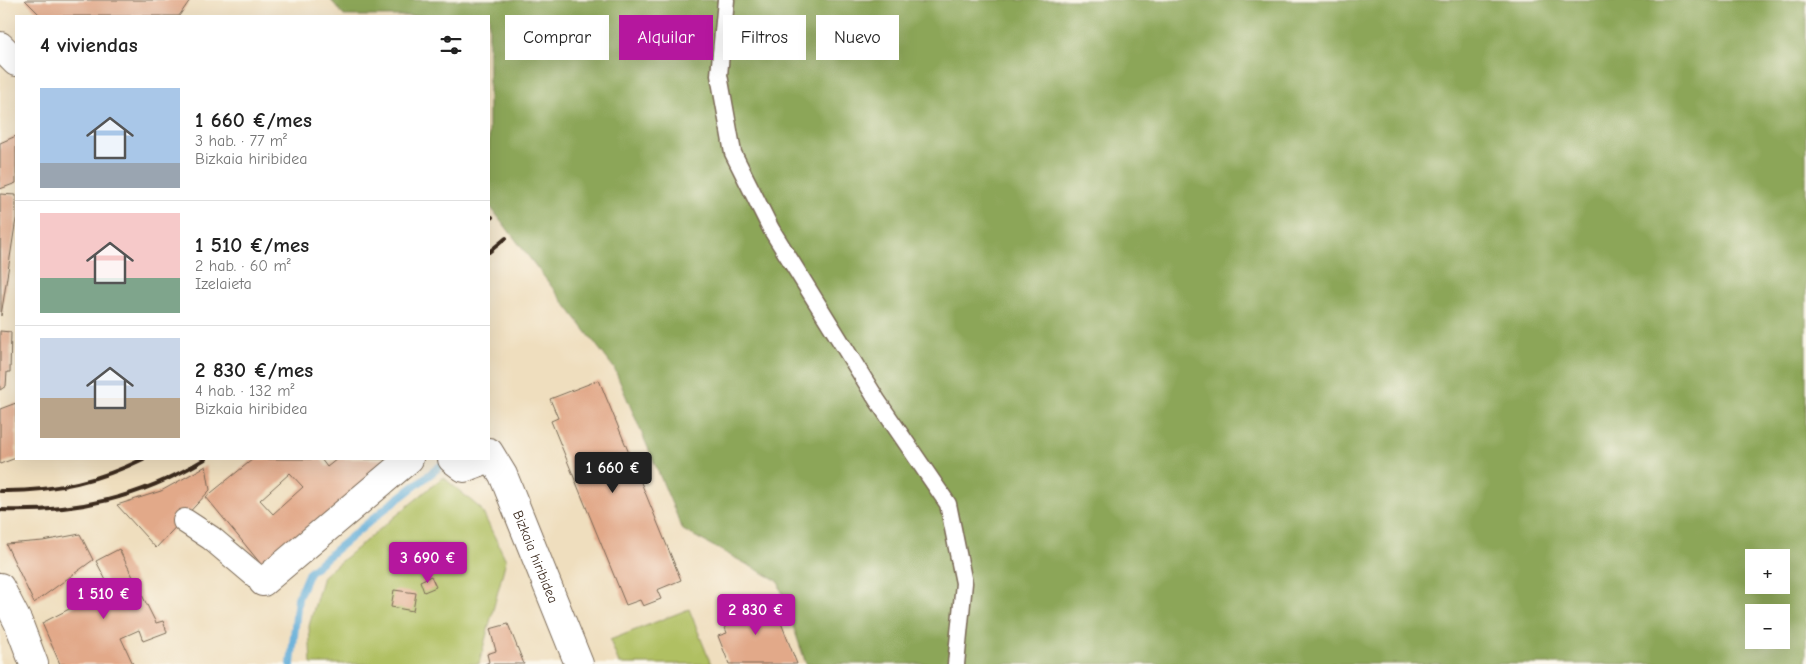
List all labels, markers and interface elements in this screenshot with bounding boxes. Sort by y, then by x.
chip: Comprar [505,15,609,60]
chip: Alquilar [619,15,713,60]
chip: Filtros [723,15,806,60]
chip: Nuevo [816,15,899,60]
icon: filters [437,31,465,59]
text: 4 viviendas [40,33,138,57]
icon: home [80,108,140,168]
text: 1 660 €/mes [195,108,312,132]
text: 3 hab. · 77 m² [195,132,287,150]
text: Bizkaia hiribidea [195,150,308,168]
icon: home [80,233,140,293]
text: 1 510 €/mes [195,233,309,257]
text: 2 hab. · 60 m² [195,257,291,275]
text: Izelaieta [195,275,252,293]
icon: home [80,358,140,418]
text: 2 830 €/mes [195,358,313,382]
text: 4 hab. · 132 m² [195,382,294,400]
text: Bizkaia hiribidea [195,400,308,418]
pin: 1 660 € [567,452,659,494]
text: 1 660 € [586,459,640,477]
street label: Bizkaia hiribidea [509,508,562,606]
pin: 3 690 € [382,542,474,584]
text: 3 690 € [400,549,456,567]
map controls [1745,549,1790,649]
button: + [1745,549,1790,594]
pin: 1 510 € [58,578,150,620]
text: 1 510 € [78,585,130,603]
pin: 2 830 € [710,594,802,636]
text: 2 830 € [728,601,784,619]
button: − [1745,604,1790,649]

